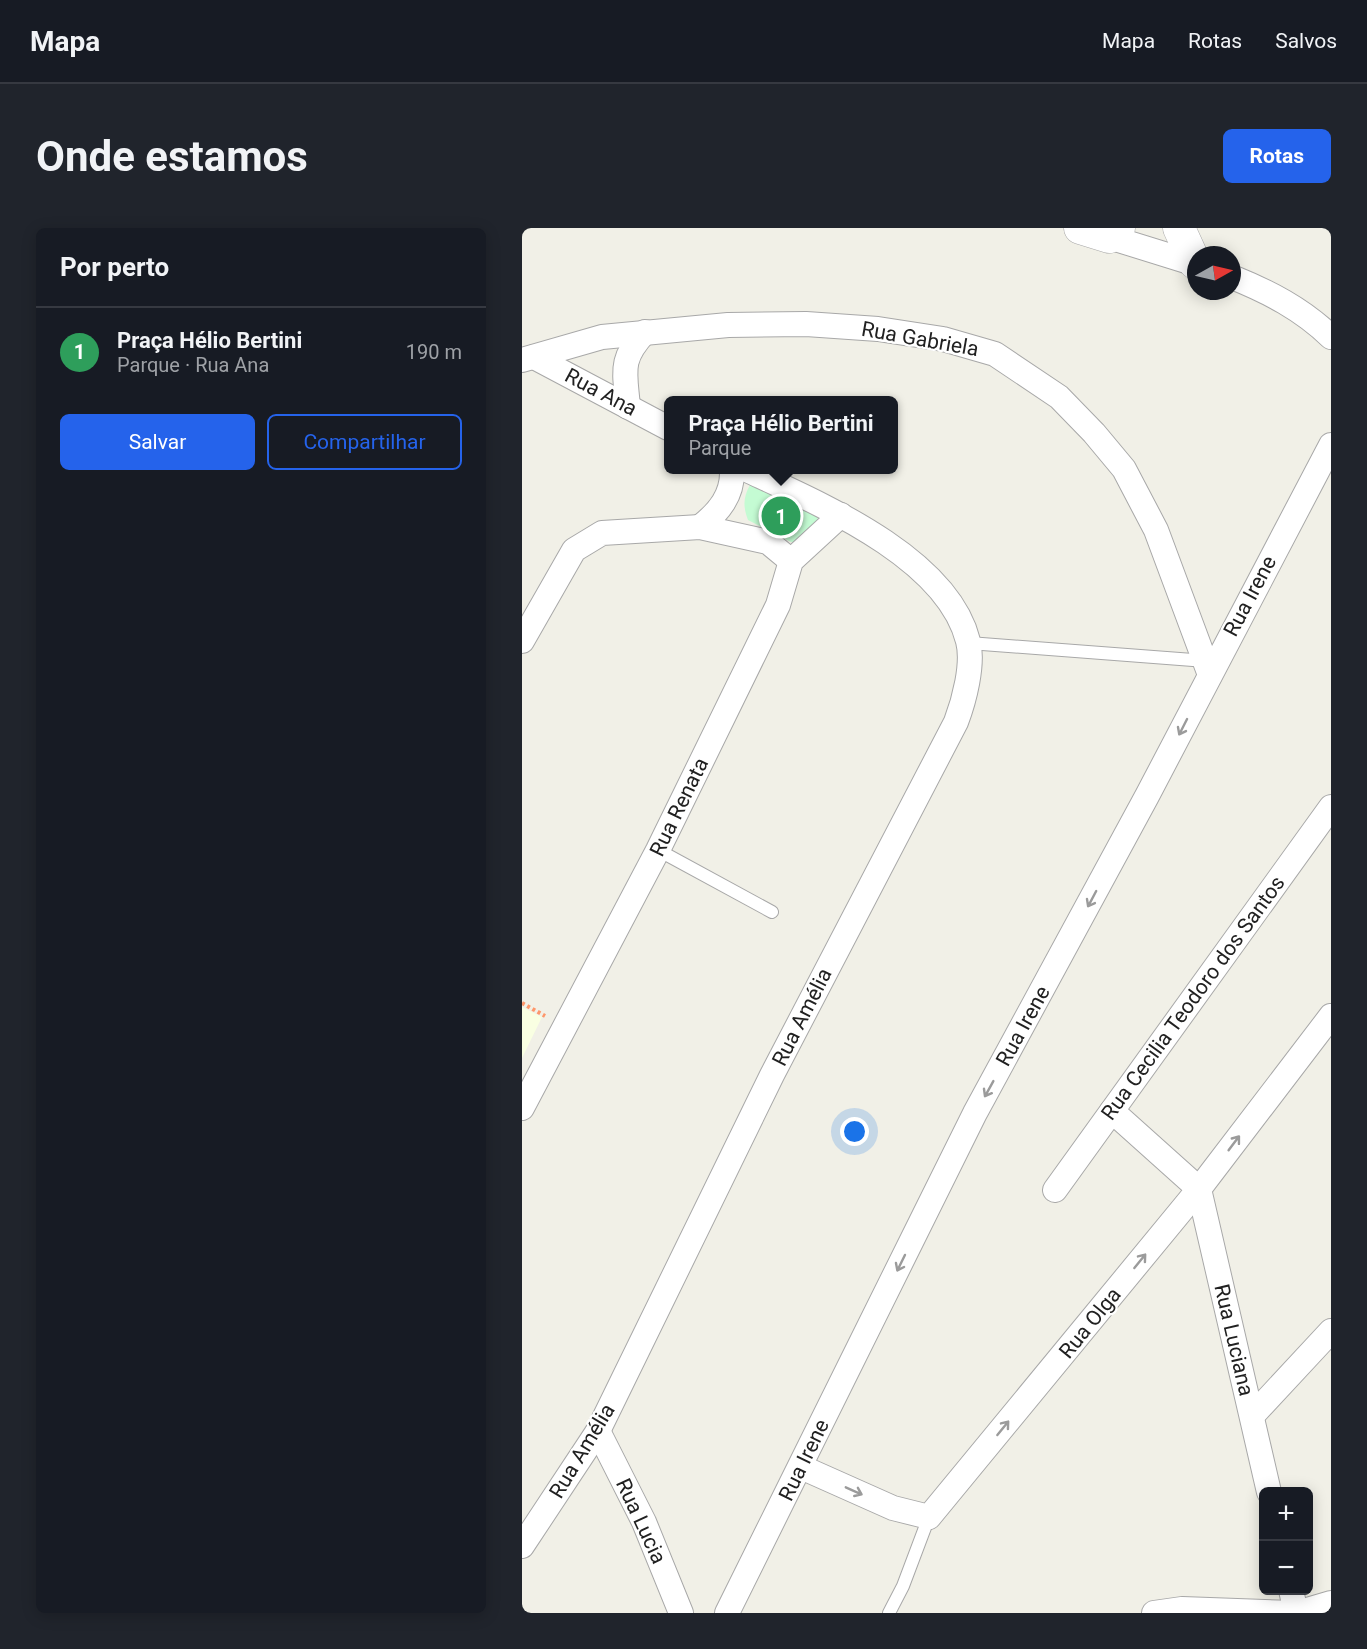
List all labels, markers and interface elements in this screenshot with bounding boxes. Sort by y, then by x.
text: Mapa [30,25,100,58]
text: Mapa [1102,29,1155,53]
text: Rotas [1188,29,1242,53]
text: Salvos [1275,29,1337,53]
button: Rotas [1223,129,1331,183]
text: Onde estamos [36,132,308,181]
north arrow [1187,246,1241,300]
text: Por perto [60,252,169,282]
street label: Rua Gabriela [860,317,980,361]
text: Praça Hélio Bertini [117,328,302,353]
text: 1 [74,340,85,364]
text: 190 m [406,340,462,364]
text: Parque · Rua Ana [117,353,269,377]
street label: Rua Ana [561,363,641,421]
popup [664,396,898,474]
text: Praça Hélio Bertini [688,411,874,436]
button: Salvar [60,414,255,470]
button: Compartilhar [267,414,462,470]
text: Parque [688,436,751,460]
pin: 1 [762,494,800,538]
street label: Rua Irene [1219,552,1281,640]
one-way arrow [1177,717,1188,735]
street label: Rua Renata [645,754,713,860]
street label: Rua Cecilia Teodoro dos Santos [1096,871,1290,1125]
one-way arrow [1086,890,1098,907]
street label: Rua Amélia [767,964,837,1070]
street label: Rua Irene [991,982,1055,1070]
one-way arrow [983,1080,995,1097]
your location [840,1117,869,1146]
one-way arrow [1228,1135,1241,1151]
one-way arrow [895,1254,907,1271]
one-way arrow [1133,1254,1147,1269]
street label: Rua Luciana [1209,1282,1259,1398]
street label: Rua Olga [1054,1283,1126,1363]
street label: Rua Amélia [544,1399,620,1503]
street label: Rua Irene [774,1415,834,1505]
one-way arrow [996,1421,1010,1436]
street label: Rua Lucia [611,1475,671,1567]
one-way arrow [844,1486,862,1498]
map controls [1259,1487,1313,1595]
button: + [1259,1487,1313,1541]
button: − [1259,1541,1313,1595]

